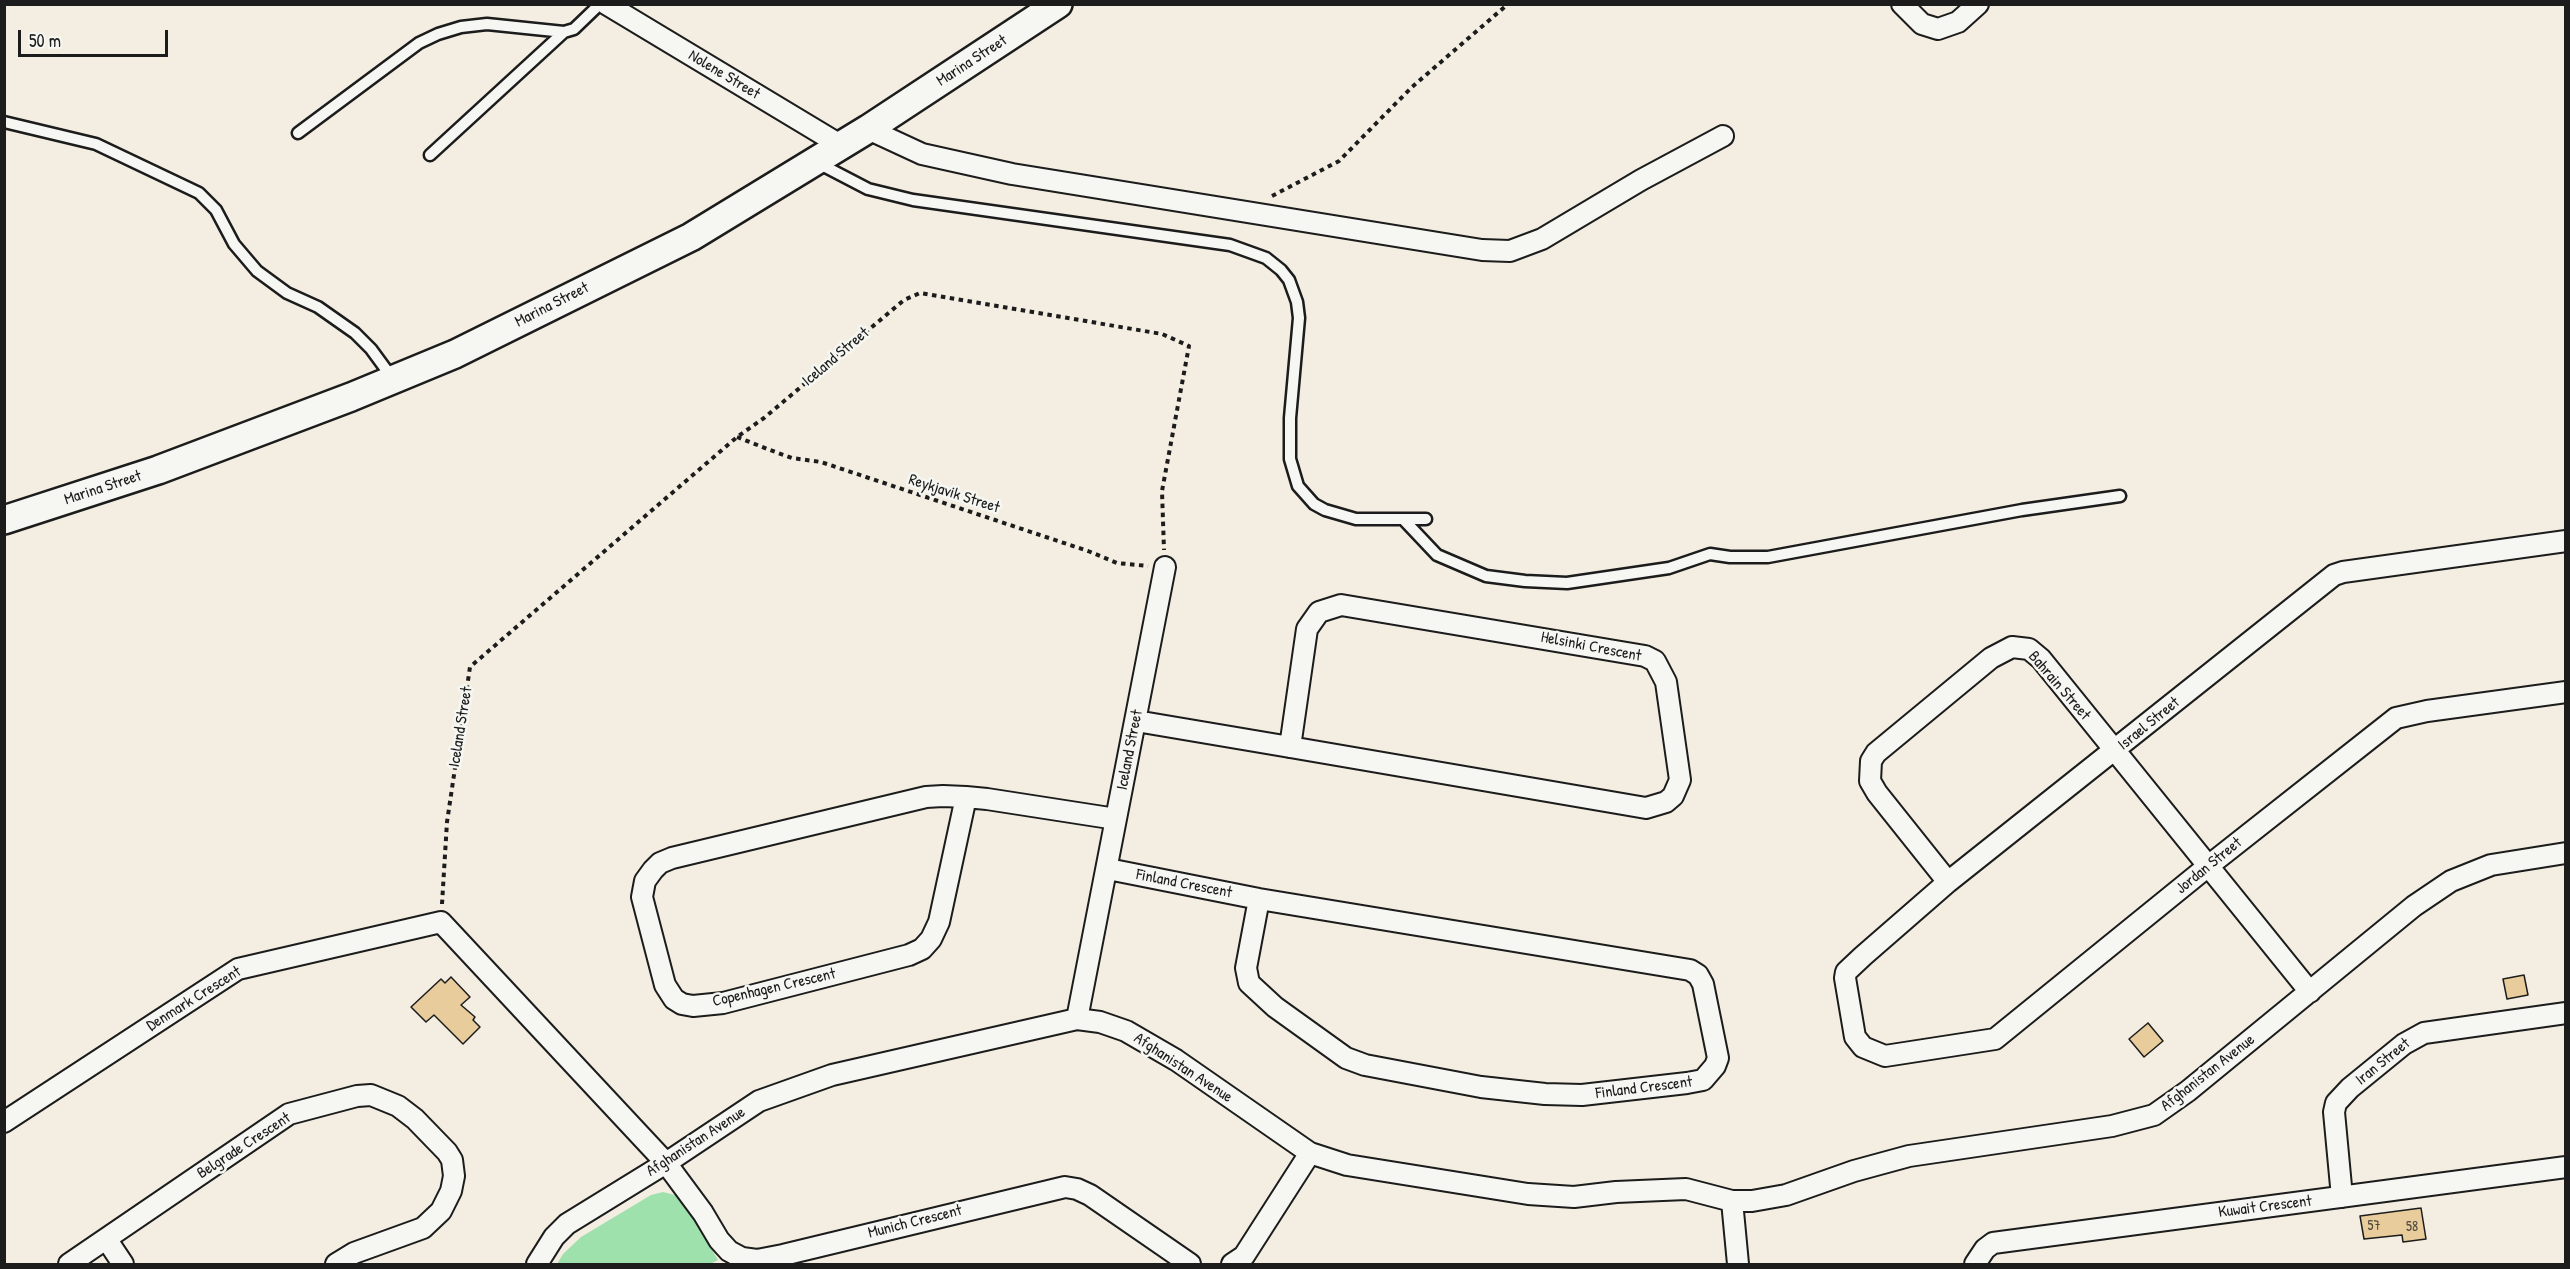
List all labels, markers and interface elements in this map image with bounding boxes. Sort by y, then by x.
scale bar [21,18,171,56]
text: 50 m [29,28,61,53]
street label: Marina Street [933,31,1011,91]
street label: Nolene Street [685,46,763,104]
street label: Marina Street [512,278,592,332]
street label: Iceland Street [799,324,873,390]
street label: Marina Street [62,467,144,509]
street label: Reykjavik Street [906,470,1002,518]
street label: Helsinki Crescent [1539,628,1643,666]
street label: Bahrain Street [2024,648,2094,724]
street label: Iceland Street [445,685,477,769]
street label: Israel Street [2114,693,2184,755]
street label: Iceland Street [1113,708,1147,792]
street label: Jordan Street [2172,834,2246,898]
street label: Finland Crescent [1134,865,1234,903]
street label: Denmark Crescent [143,962,245,1036]
street label: Copenhagen Crescent [711,964,837,1012]
street label: Afghanistan Avenue [1130,1029,1236,1107]
street label: Afghanistan Avenue [2157,1030,2259,1116]
street label: Iran Street [2352,1034,2414,1090]
street label: Finland Crescent [1595,1073,1693,1103]
street label: Afghanistan Avenue [643,1103,749,1181]
street label: Belgrade Crescent [194,1109,294,1183]
street label: Kuwait Crescent [2217,1192,2313,1222]
street label: Munich Crescent [866,1201,964,1243]
house number: 57 [2368,1218,2380,1234]
house number: 58 [2406,1219,2418,1235]

